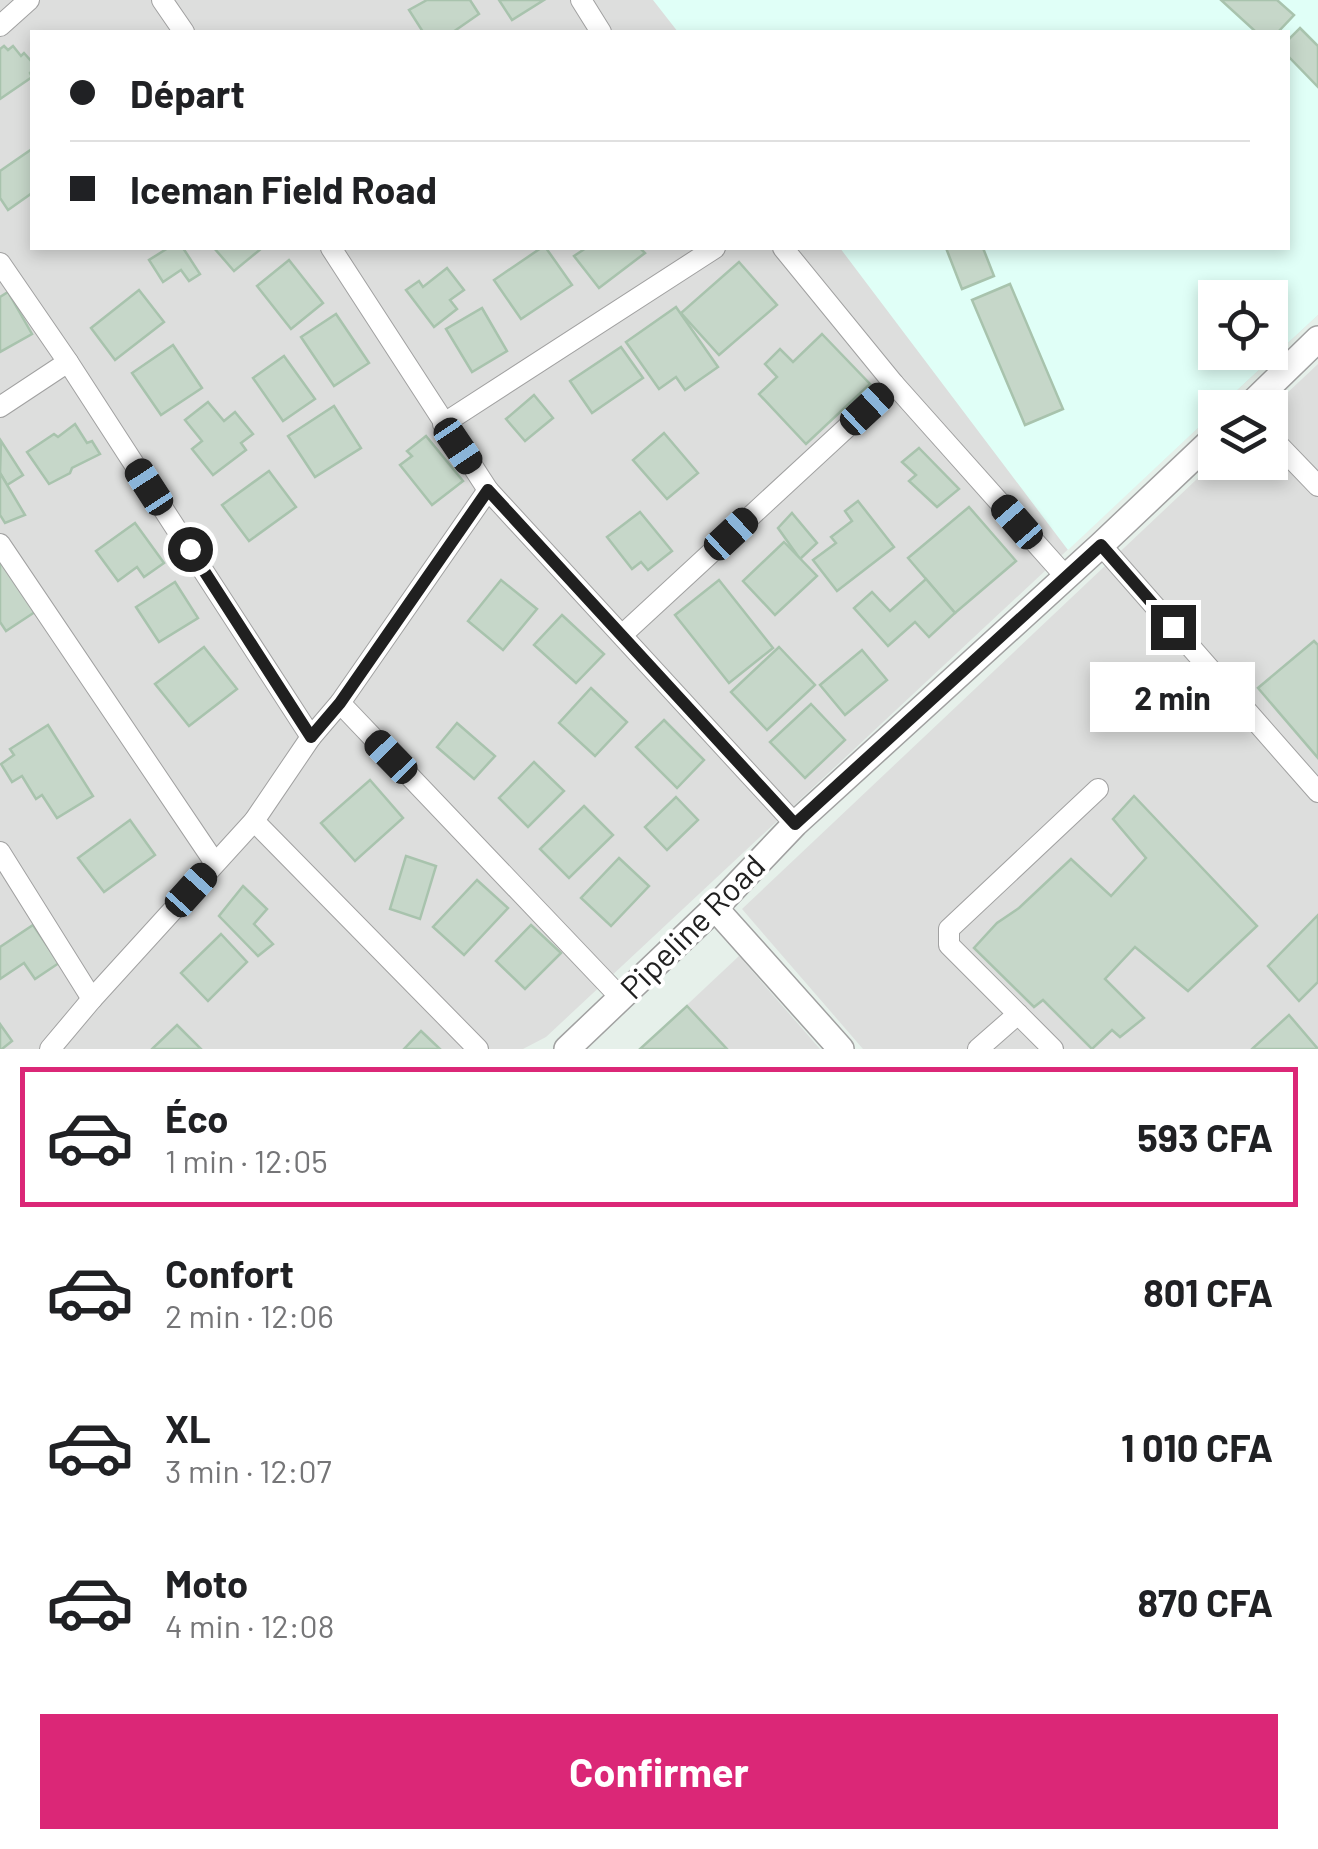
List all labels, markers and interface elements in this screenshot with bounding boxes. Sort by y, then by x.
text: Départ [130,70,245,116]
text: Iceman Field Road [130,166,437,212]
map controls [1198,280,1288,480]
button: locate [1198,280,1288,370]
car [835,378,899,440]
button: layers [1198,390,1288,480]
car [429,413,487,479]
car [120,454,178,520]
car [986,490,1048,554]
car [699,503,763,565]
route start [168,527,213,572]
route end [1151,605,1196,650]
callout: 2 min [1090,662,1256,732]
text: 2 min [1134,678,1211,716]
car [359,725,423,789]
street label: Pipeline Road [612,846,772,1006]
car [160,858,222,922]
icon: car [45,1092,135,1182]
text: Éco [165,1095,229,1141]
text: 593 CFA [1137,1114,1273,1160]
text: 1 min · 12:05 [165,1141,328,1179]
icon: car [45,1247,135,1337]
text: Confort [165,1250,294,1296]
text: 801 CFA [1143,1269,1273,1315]
text: 2 min · 12:06 [165,1296,334,1334]
icon: car [45,1402,135,1492]
text: XL [165,1405,211,1451]
text: 1 010 CFA [1121,1424,1273,1470]
text: 3 min · 12:07 [165,1451,332,1489]
icon: car [45,1557,135,1647]
text: Moto [165,1560,248,1606]
text: 870 CFA [1137,1579,1273,1625]
text: 4 min · 12:08 [165,1606,334,1644]
button: Confirmer [40,1714,1278,1829]

